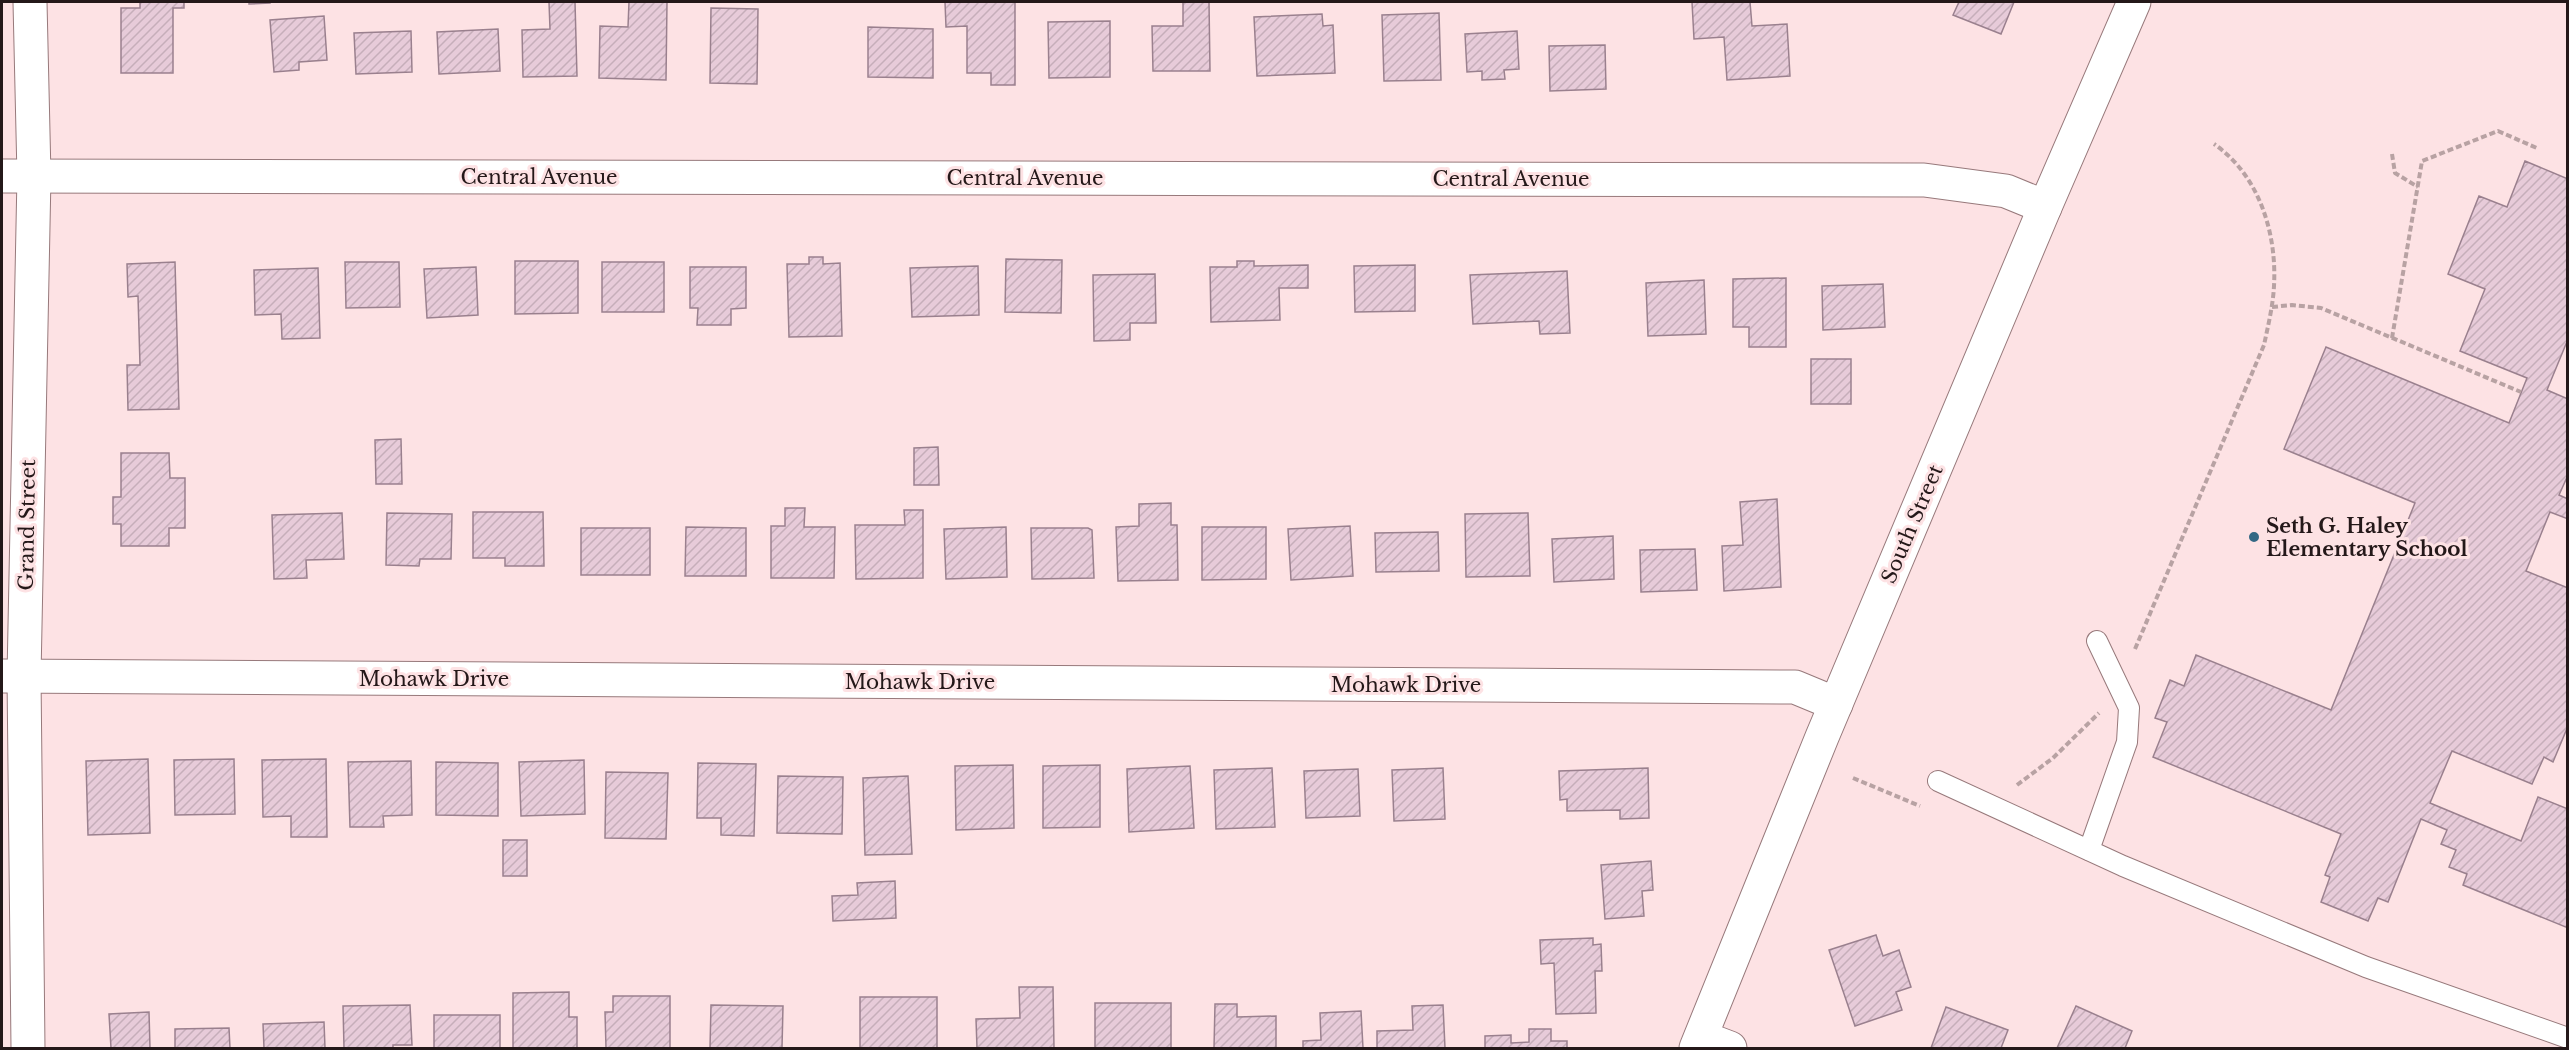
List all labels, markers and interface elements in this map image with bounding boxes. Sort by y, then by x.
street label: Central Avenue [460,165,618,189]
street label: Central Avenue [946,166,1104,190]
street label: Central Avenue [1432,167,1590,191]
street label: Grand Street [14,459,40,591]
street label: South Street [1876,461,1948,587]
place label: Seth G. Haley Elementary School [2266,514,2467,561]
marker: Seth G. Haley Elementary School [2247,530,2261,544]
street label: Mohawk Drive [359,667,509,691]
street label: Mohawk Drive [845,670,995,694]
street label: Mohawk Drive [1331,673,1481,697]

